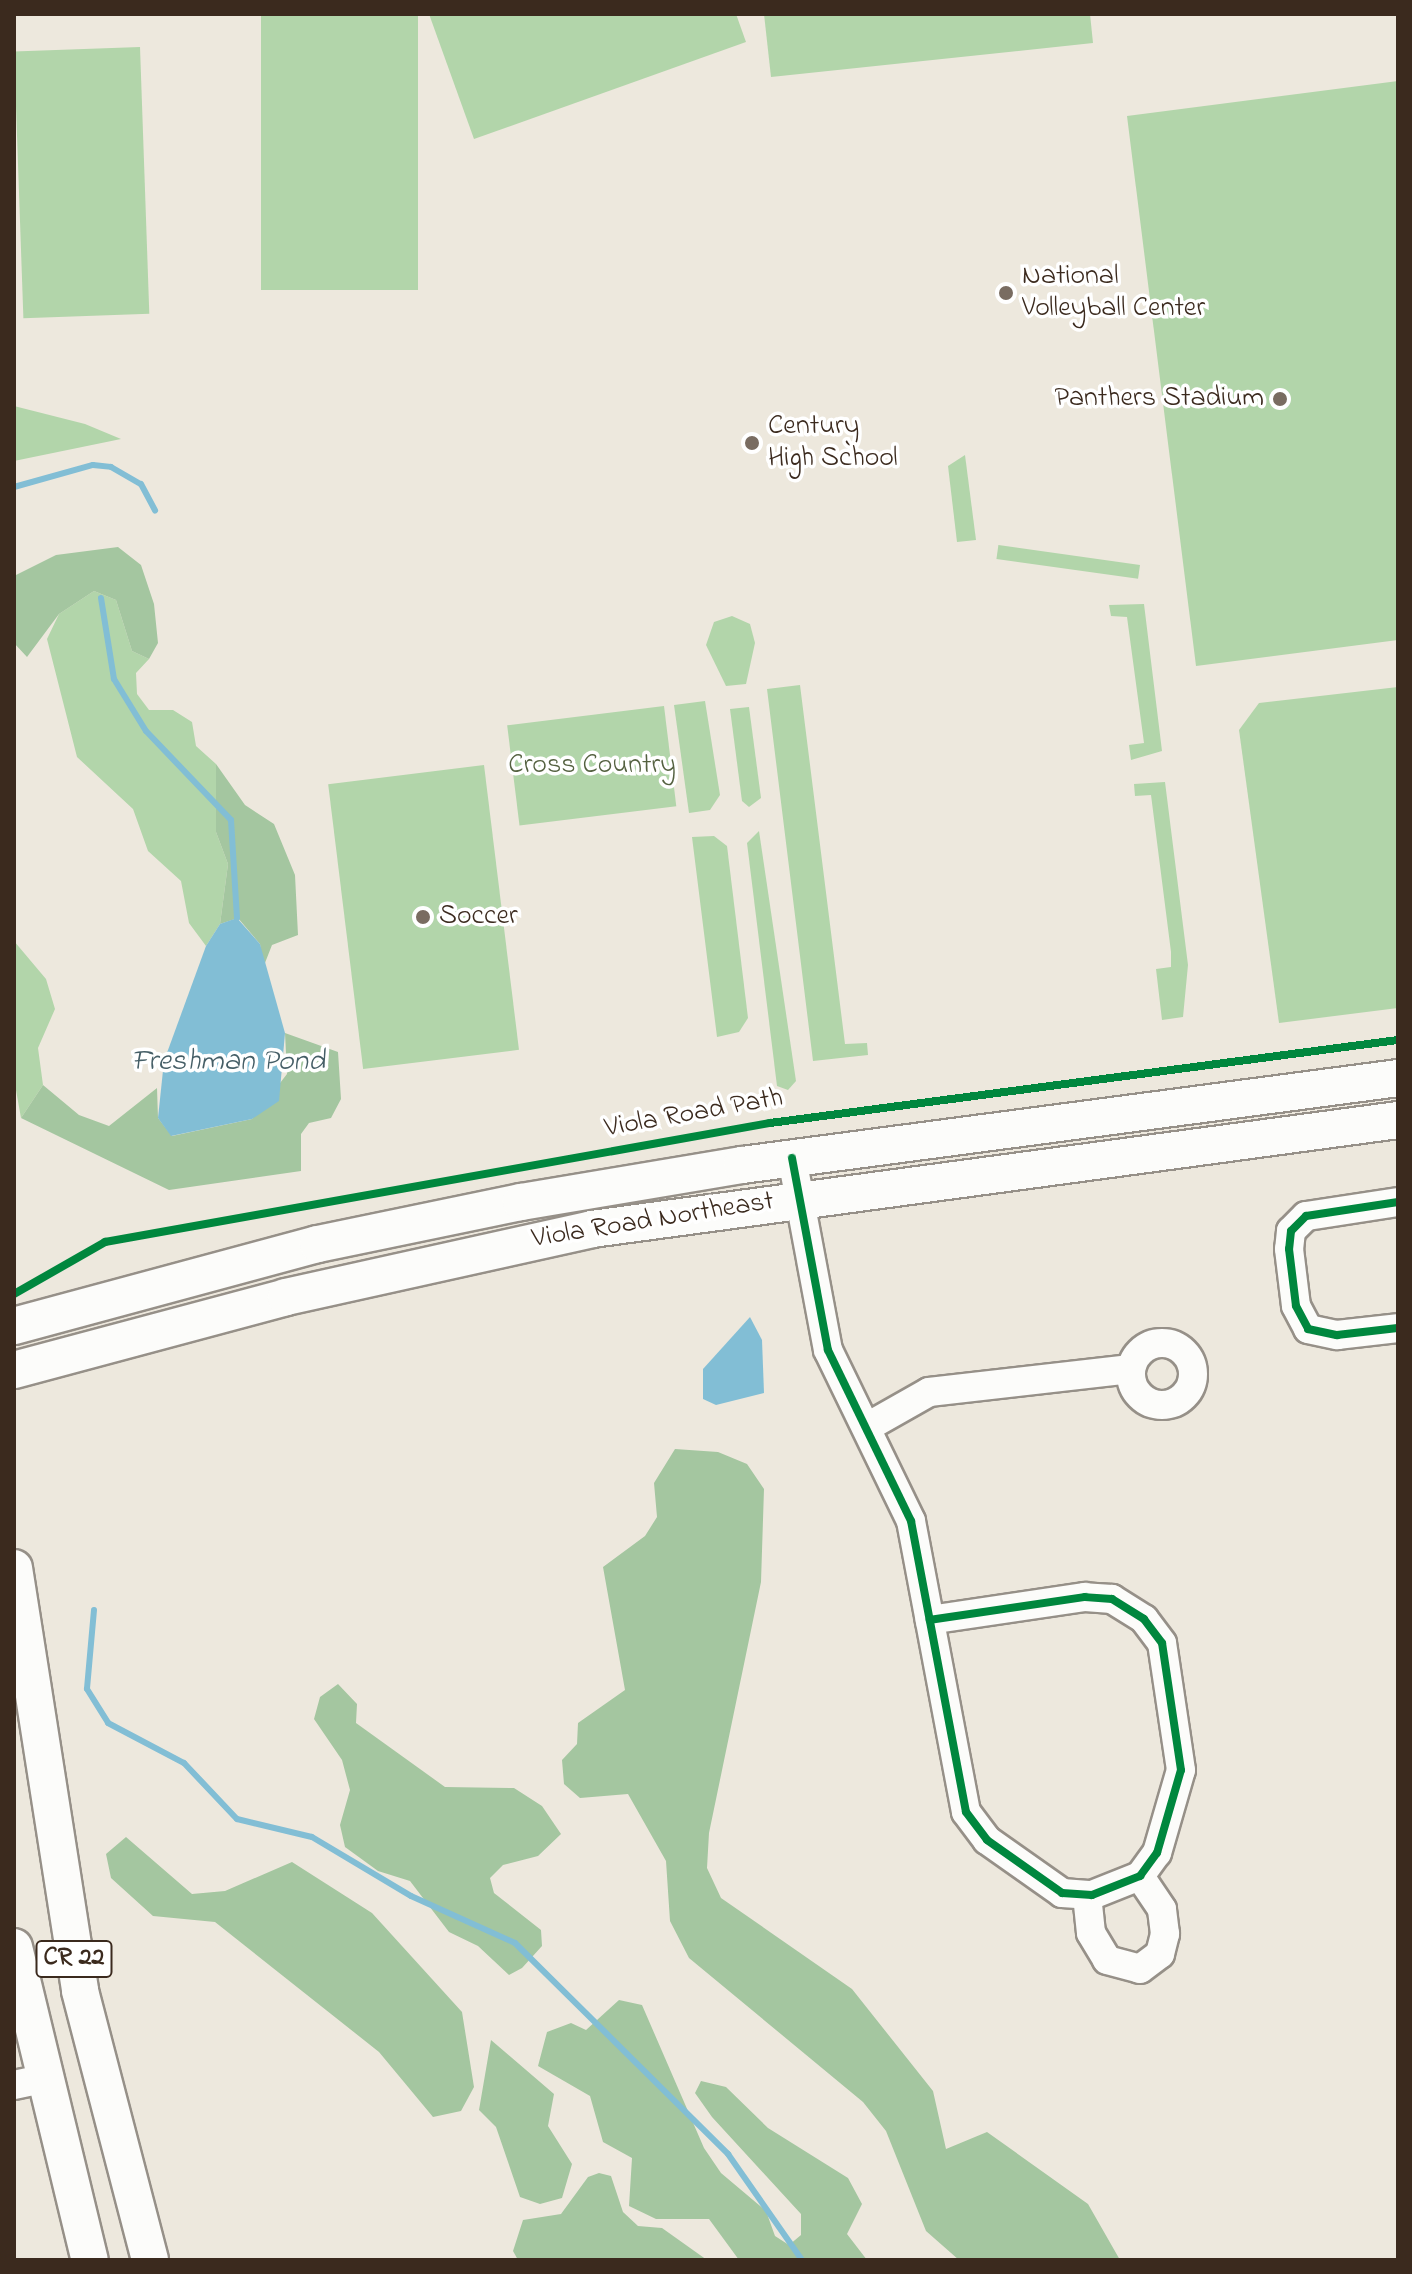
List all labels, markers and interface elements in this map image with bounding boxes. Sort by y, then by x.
place label: National Volleyball Center [1022,260,1205,326]
marker: National Volleyball Center [997,284,1015,302]
place label: Panthers Stadium [1054,382,1264,416]
marker: Panthers Stadium [1271,390,1289,408]
place label: Century High School [768,410,898,476]
marker: Century High School [743,434,761,452]
park label: Cross Country [508,749,676,783]
place label: Soccer [439,900,518,934]
marker: Soccer [414,908,432,926]
water label: Freshman Pond [131,1044,325,1080]
street label: Viola Road Path [602,1082,786,1146]
street label: Viola Road Northeast [530,1185,776,1257]
road number: CR 22 [34,1937,114,1981]

